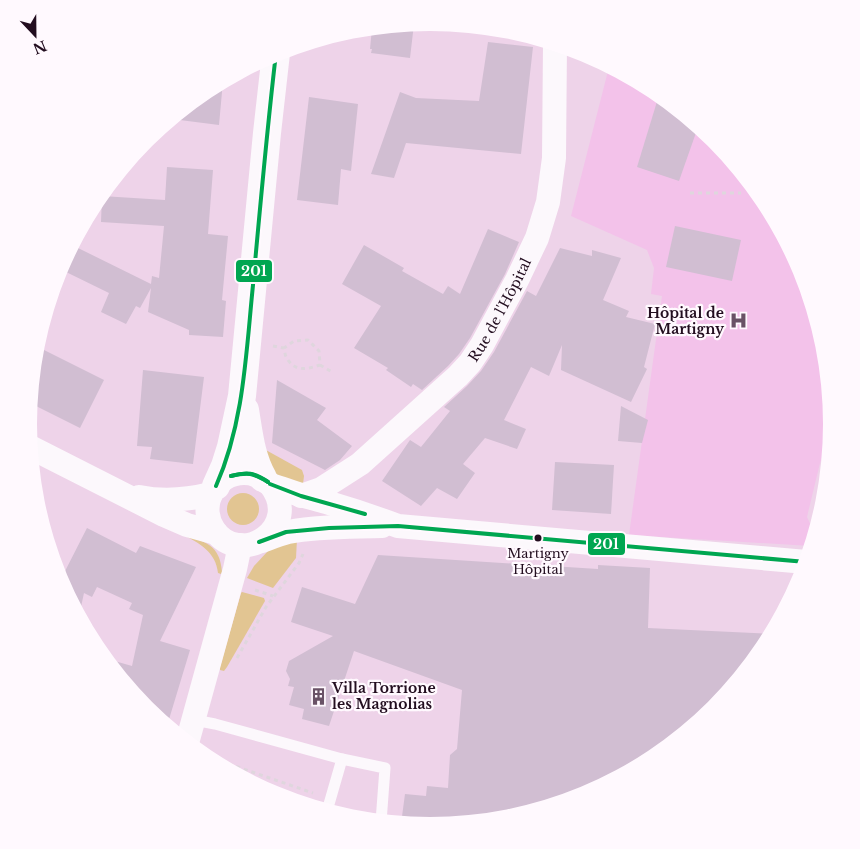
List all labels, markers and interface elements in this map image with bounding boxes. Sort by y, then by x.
north arrow [10,10,60,60]
text: N [30,36,49,58]
street label: Rue de l'Hôpital [464,255,535,365]
line badge: 201 [235,259,273,283]
text: 201 [241,262,267,280]
place label: Hôpital de Martigny [647,304,725,338]
hospital icon: Hôpital de Martigny [728,311,748,331]
line badge: 201 [587,532,626,556]
marker: Martigny Hôpital [533,533,543,543]
text: 201 [593,535,619,553]
place label: Martigny Hôpital [507,545,570,578]
place label: Villa Torrione les Magnolias [331,679,436,713]
building icon: Villa Torrione les Magnolias [308,686,328,706]

